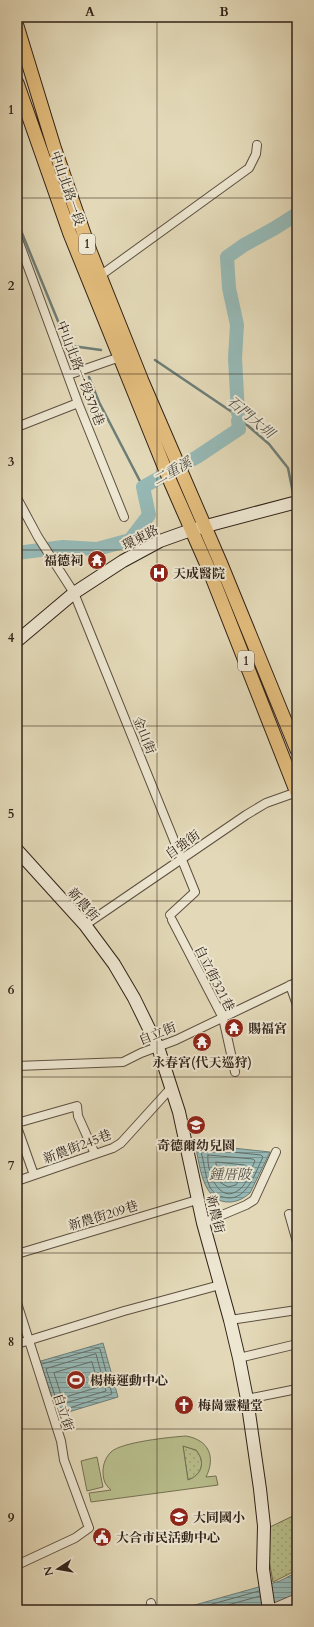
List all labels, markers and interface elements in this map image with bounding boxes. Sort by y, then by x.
text: A [85,3,95,21]
text: B [219,3,229,21]
text: 1 [8,101,14,119]
street label: 中山北路一段 [46,149,88,228]
road number: 1 [79,234,95,254]
text: 2 [8,277,15,295]
street label: 中山北路一段370巷 [52,318,108,428]
water label: 石門大圳 [223,392,280,444]
water label: 二重溪 [149,452,197,490]
text: 3 [8,453,15,471]
street label: 環東路 [119,521,162,555]
temple icon: 福德祠 [86,549,108,571]
place label: 福德祠 [44,552,83,570]
hospital icon: 天成醫院 [148,562,170,584]
place label: 天成醫院 [173,565,225,583]
text: 4 [8,629,15,647]
road number: 1 [238,651,254,671]
street label: 金山街 [128,714,160,757]
text: 5 [8,805,14,823]
street label: 自強街 [161,826,204,863]
street label: 新農街 [64,884,103,925]
street label: 自立街321巷 [190,942,238,1015]
text: 6 [8,981,15,999]
temple icon: 賜福宮 [223,1017,245,1039]
street label: 自立街 [136,1018,179,1050]
place label: 賜福宮 [248,1020,287,1038]
temple icon: 永春宮(代天巡狩) [191,1031,213,1053]
place label: 永春宮(代天巡狩) [152,1054,252,1072]
school or university icon: 奇德爾幼兒園 [185,1114,207,1136]
street label: 新農街245巷 [41,1126,114,1168]
place label: 奇德爾幼兒園 [157,1137,235,1155]
text: 7 [8,1157,15,1175]
water label: 鍾厝陂 [209,1165,253,1184]
street label: 新農街 [202,1193,228,1235]
street label: 新農街209巷 [66,1197,140,1235]
text: 8 [8,1333,14,1351]
sports icon: 楊梅運動中心 [65,1369,87,1391]
place label: 楊梅運動中心 [90,1372,168,1390]
street label: 自立街 [48,1391,78,1434]
church icon: 梅崗靈糧堂 [173,1394,195,1416]
place label: 梅崗靈糧堂 [198,1397,263,1415]
school or university icon: 大同國小 [168,1506,190,1528]
text: 9 [8,1509,15,1527]
place label: 大同國小 [193,1509,245,1527]
public building icon: 大合市民活動中心 [91,1526,113,1548]
place label: 大合市民活動中心 [116,1529,220,1547]
north arrow [38,1549,78,1589]
text: N [40,1564,57,1577]

